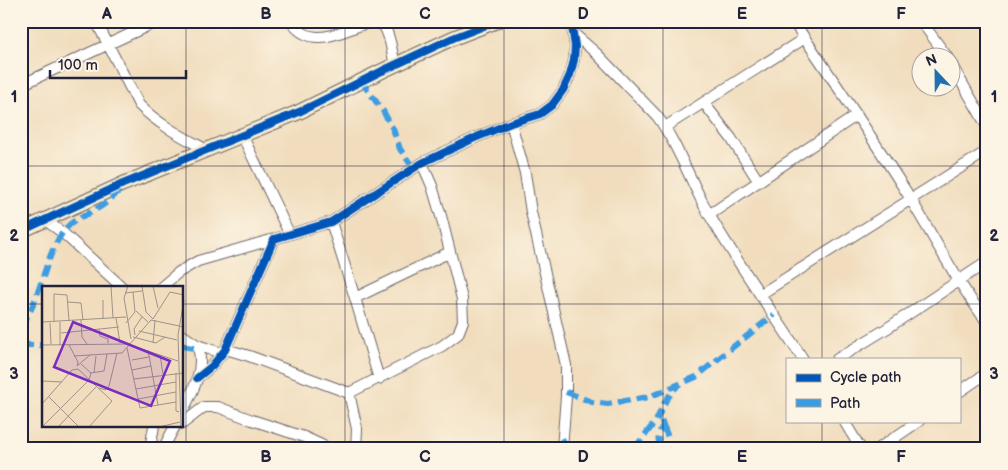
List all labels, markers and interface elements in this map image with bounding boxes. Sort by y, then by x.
text: A [101,5,112,24]
text: B [260,5,272,24]
text: C [419,5,431,24]
text: D [577,5,589,24]
text: E [737,5,747,24]
text: F [896,5,906,24]
scale bar [50,48,186,80]
north arrow [910,48,960,98]
text: N [923,51,939,70]
text: 100 m [58,56,98,75]
text: 1 [11,88,17,107]
text: 1 [991,88,997,107]
text: 2 [9,227,19,246]
text: 2 [989,227,999,246]
inset map [42,286,184,428]
legend [786,358,960,422]
text: 3 [9,365,19,384]
text: 3 [989,365,999,384]
text: Cycle path [830,368,901,387]
text: Path [830,394,860,413]
text: A [101,448,112,467]
text: B [260,448,272,467]
text: C [419,448,431,467]
text: D [577,448,589,467]
text: E [737,448,747,467]
text: F [896,448,906,467]

